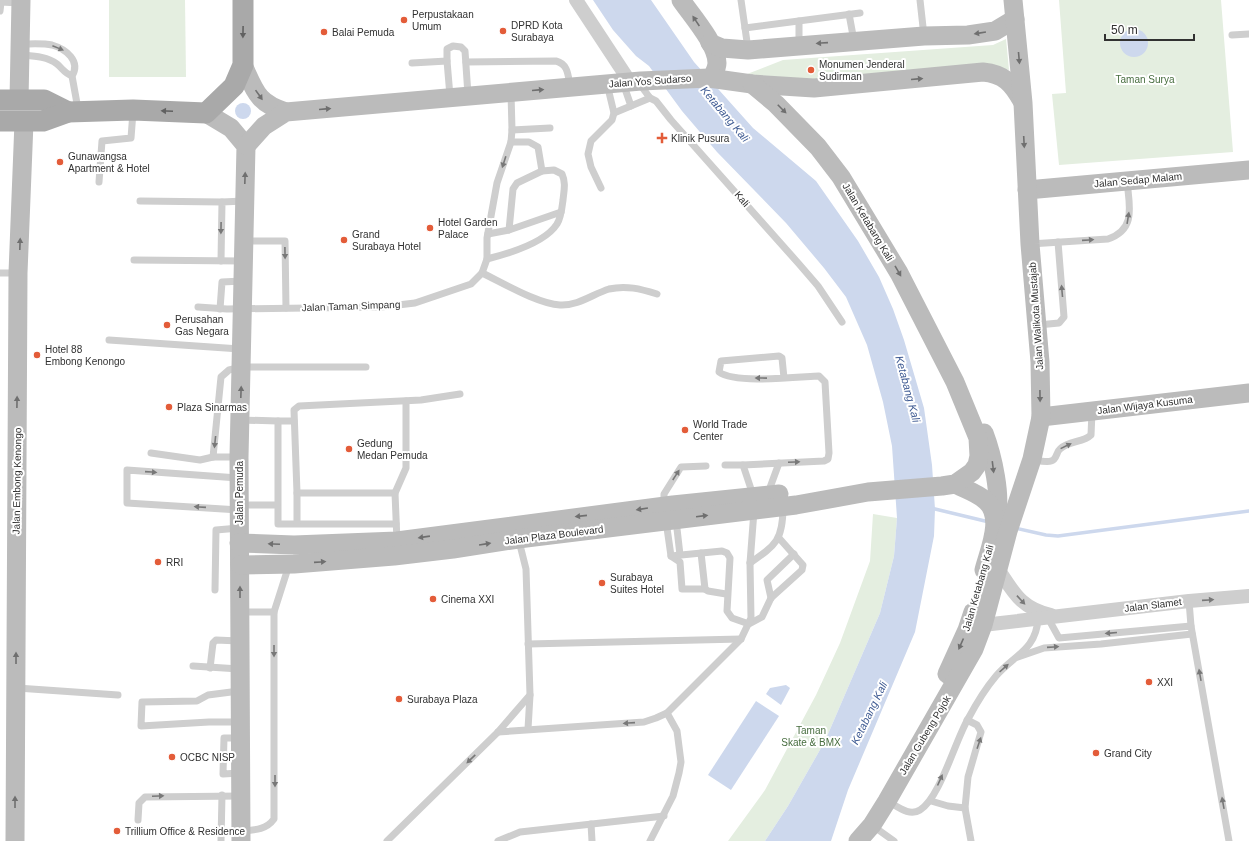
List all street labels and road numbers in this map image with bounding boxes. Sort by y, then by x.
street label: Jalan Yos Sudarso [608,73,692,89]
street label: Jalan Sedap Malam [1093,171,1183,189]
street label: Jalan Ketabang Kali [840,181,896,263]
street label: Kali [732,189,752,209]
street label: Jalan Walikota Mustajab [1027,261,1045,370]
street label: Jalan Taman Simpang [301,299,401,313]
street label: Jalan Wijaya Kusuma [1097,394,1194,416]
street label: Jalan Embong Kenongo [11,427,23,534]
street label: Jalan Pemuda [234,461,245,525]
street label: Jalan Plaza Boulevard [504,523,604,547]
street label: Jalan Ketabang Kali [960,544,996,632]
street label: Jalan Slamet [1124,596,1183,614]
street label: Jalan Gubeng Pojok [897,693,953,776]

